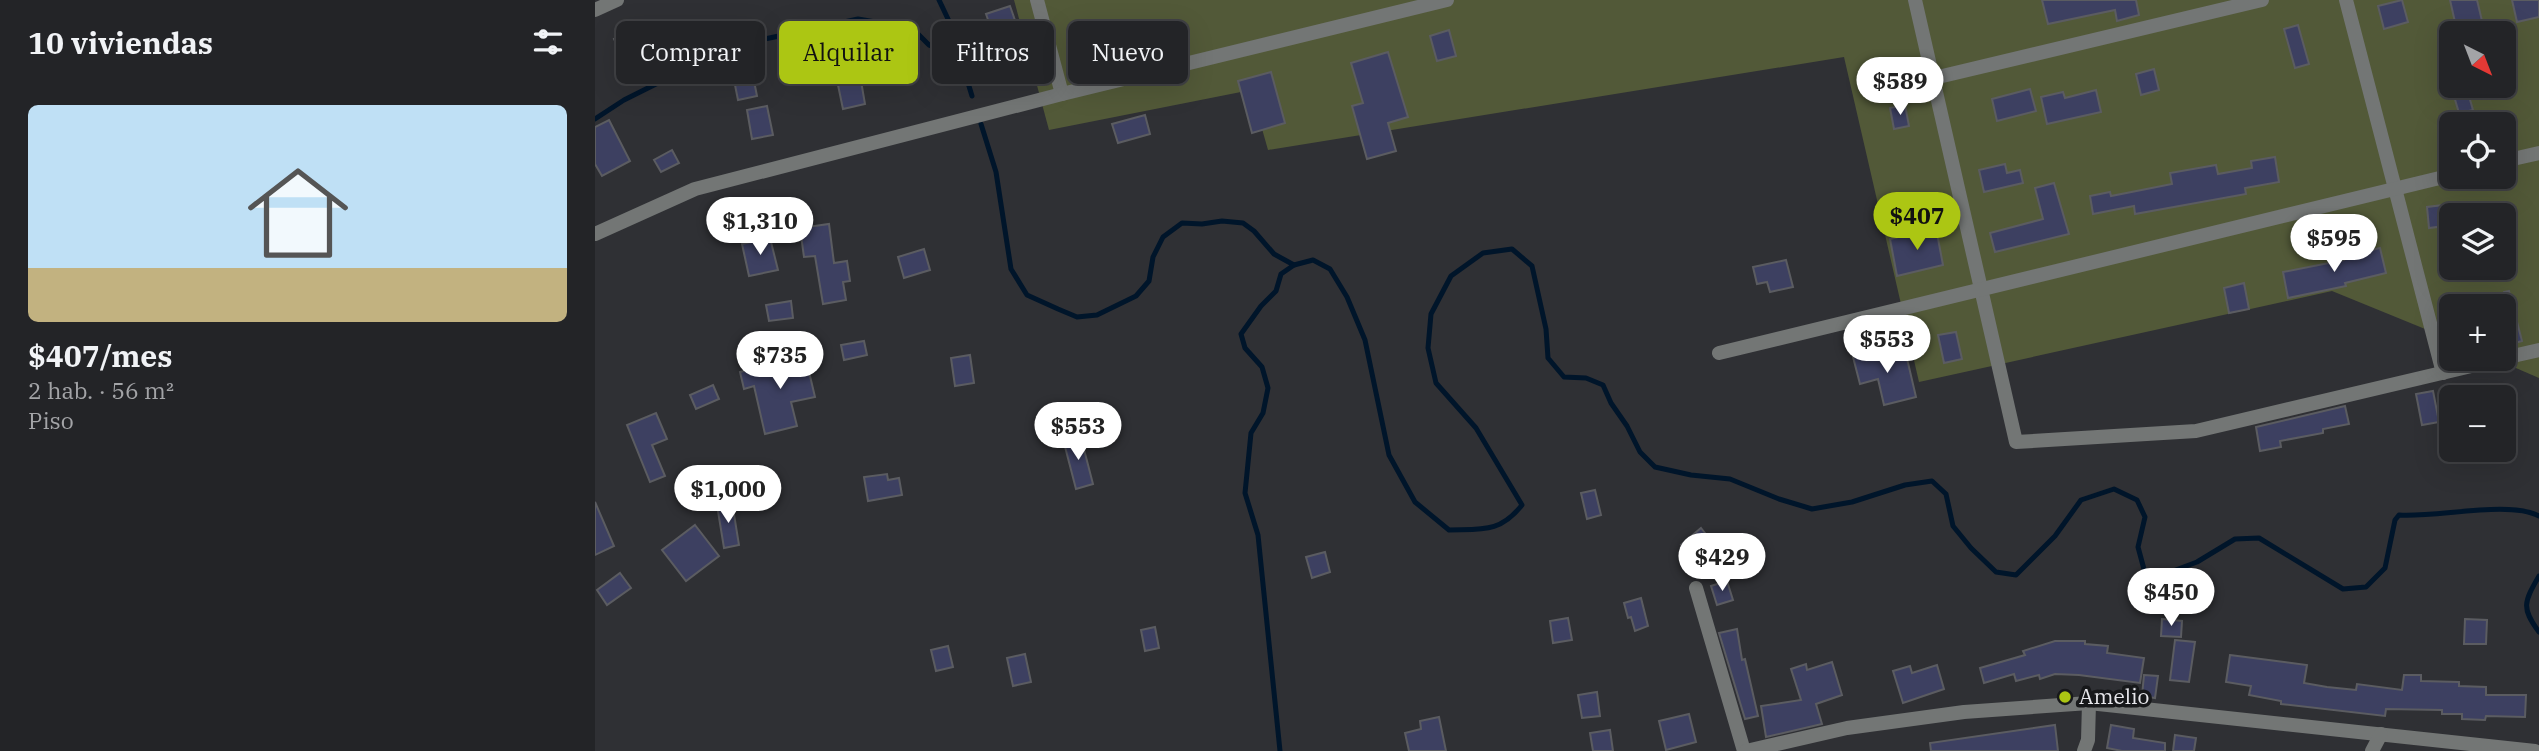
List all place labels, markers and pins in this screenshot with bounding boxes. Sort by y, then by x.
pin: $589 [1859,58,1941,117]
pin: $407 [1876,192,1958,252]
pin: $1,310 [703,198,817,257]
pin: $595 [2293,215,2375,274]
pin: $553 [1846,316,1928,375]
pin: $735 [739,332,821,391]
pin: $553 [1037,402,1119,462]
pin: $1,000 [671,466,785,525]
pin: $429 [1681,534,1763,593]
pin: $450 [2130,568,2212,628]
place label: Amelio [2079,682,2149,710]
marker: Amelio [2057,689,2073,705]

